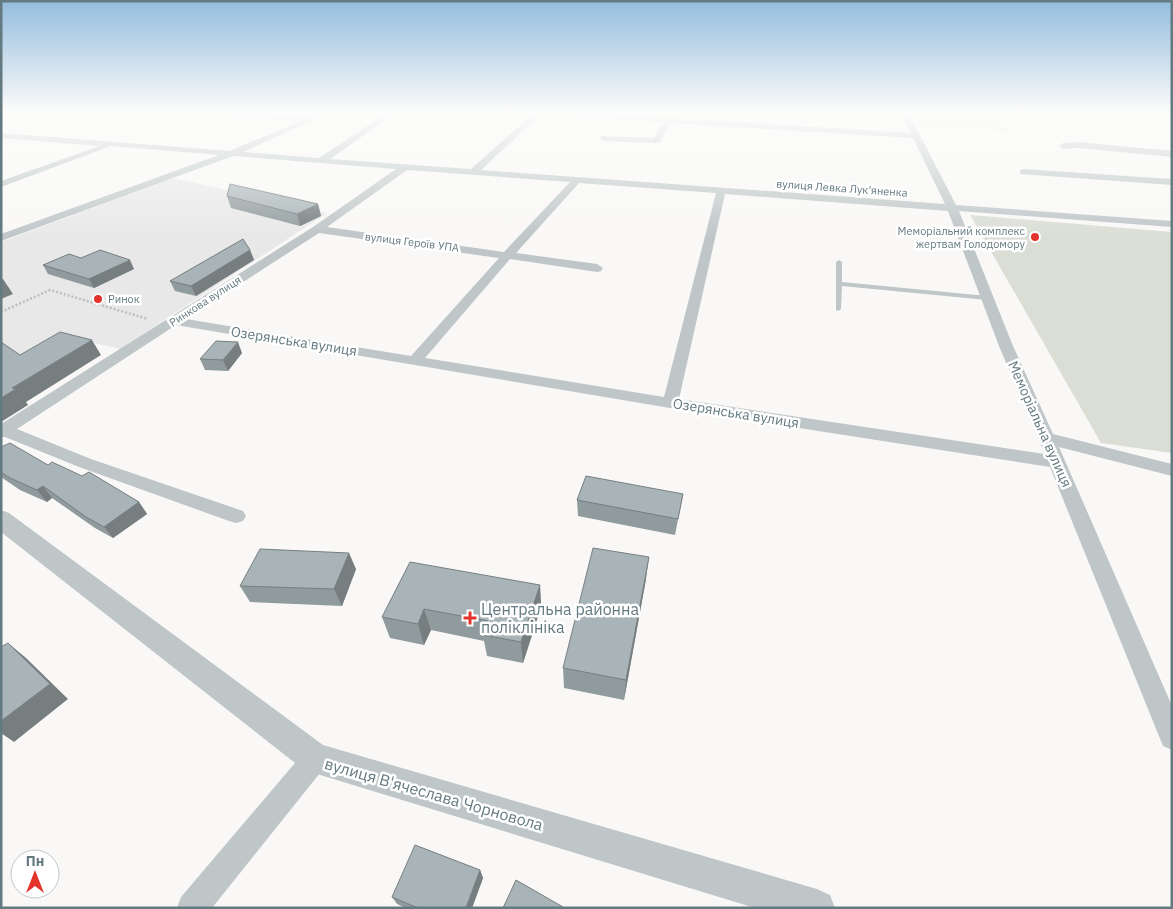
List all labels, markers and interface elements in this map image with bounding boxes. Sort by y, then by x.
street label: вулиця Левка Лук'яненка [776,176,908,200]
place label: Меморіальний комплекс жертвам Голодомору [898,224,1026,251]
street label: вулиця Героїв УПА [364,229,460,255]
marker: Меморіальний комплекс жертвам Голодомору [1029,231,1041,243]
street label: Ринкова вулиця [166,273,244,329]
place label: Ринок [108,292,140,306]
marker: Ринок [92,293,104,305]
street label: Озерянська вулиця [230,322,358,360]
street label: Меморіальна вулиця [1004,358,1076,490]
street label: Озерянська вулиця [672,394,800,432]
place label: Центральна районна поліклініка [481,599,639,637]
marker: Центральна районна поліклініка [463,611,477,625]
street label: вулиця В'ячеслава Чорновола [323,753,546,835]
north arrow [10,849,60,899]
text: Пн [26,852,44,870]

